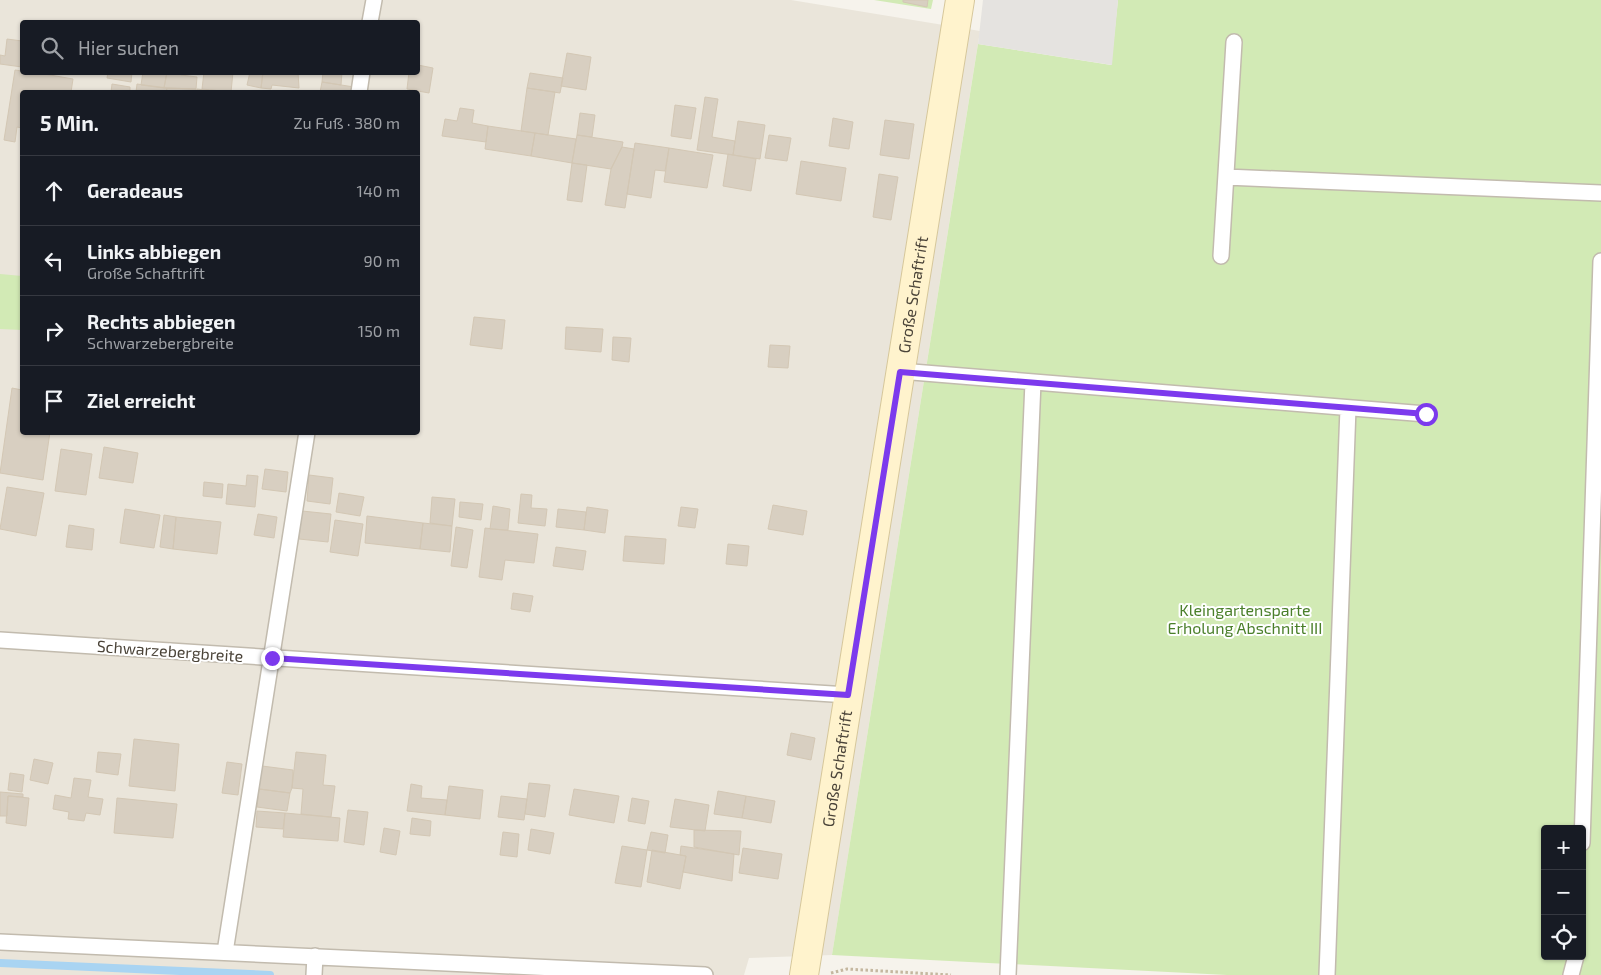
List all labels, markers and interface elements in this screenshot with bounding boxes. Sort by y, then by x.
search box [20,20,420,75]
icon: search [38,34,66,62]
text: Hier suchen [78,36,179,59]
text: 5 Min. [40,110,99,135]
text: Zu Fuß · 380 m [293,113,400,132]
icon: ahead [40,177,68,205]
text: Geradeaus [87,179,183,202]
text: 140 m [357,181,400,200]
street label: Große Schaftrift [894,235,931,354]
text: Links abbiegen [87,240,221,263]
icon: left [40,247,68,275]
text: 90 m [364,251,400,270]
text: Große Schaftrift [87,263,205,282]
text: Rechts abbiegen [87,310,235,333]
icon: right [40,317,68,345]
text: 150 m [358,321,400,340]
text: Schwarzebergbreite [87,333,234,352]
icon: arrive [40,387,68,415]
text: Ziel erreicht [87,389,196,412]
route start [1415,403,1438,426]
park label: Kleingartensparte Erholung Abschnitt III [1168,600,1322,637]
street label: Schwarzebergbreite [96,636,244,665]
route end [261,647,284,670]
street label: Große Schaftrift [818,709,855,828]
map controls [1541,825,1586,960]
button: + [1541,825,1586,870]
button: − [1541,870,1586,915]
button: locate [1541,915,1586,960]

